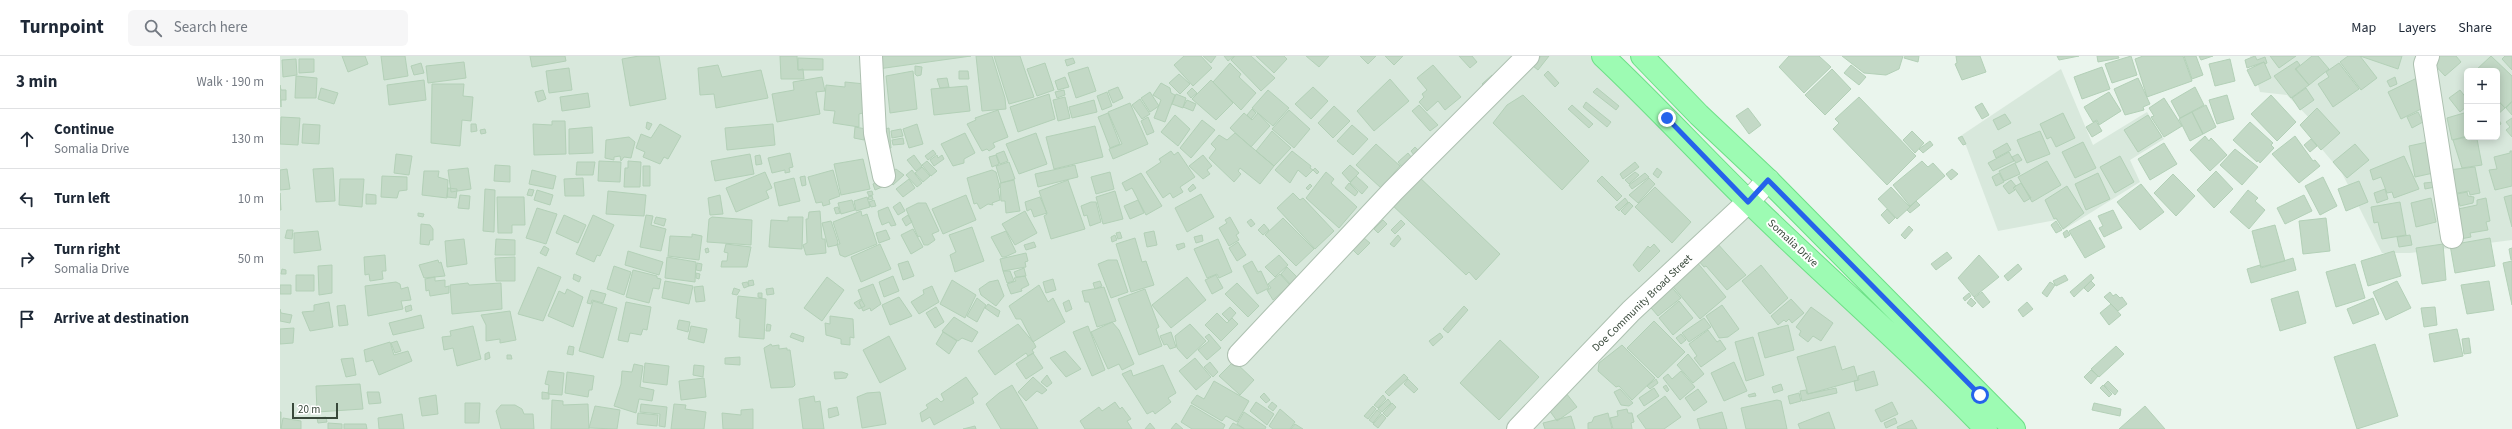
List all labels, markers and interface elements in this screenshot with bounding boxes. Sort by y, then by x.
search box [128,10,408,46]
text: Turnpoint [20,14,104,41]
icon: search [142,17,164,39]
text: Search here [174,17,248,38]
text: Map [2351,18,2376,38]
text: Layers [2398,18,2436,38]
text: Share [2458,18,2492,38]
map controls [2464,68,2500,140]
button: + [2464,68,2500,104]
text: 3 min [16,70,57,94]
text: Walk · 190 m [196,73,264,91]
button: − [2464,104,2500,140]
route end [1658,109,1676,127]
text: Continue [54,119,114,140]
icon: ahead [16,128,38,150]
text: 130 m [231,130,264,148]
text: Somalia Drive [54,140,129,158]
icon: left [16,188,38,210]
text: Turn left [54,188,110,209]
text: 10 m [238,190,264,208]
street label: Somalia Drive [1765,216,1822,271]
text: Turn right [54,239,120,260]
icon: right [16,248,38,270]
text: 50 m [238,250,264,268]
street label: Doe Community Broad Street [1589,251,1696,355]
text: Somalia Drive [54,260,129,278]
icon: arrive [16,308,38,330]
text: Arrive at destination [54,308,189,329]
route start [1971,386,1989,404]
scale bar [292,401,338,420]
text: 20 m [298,402,320,417]

